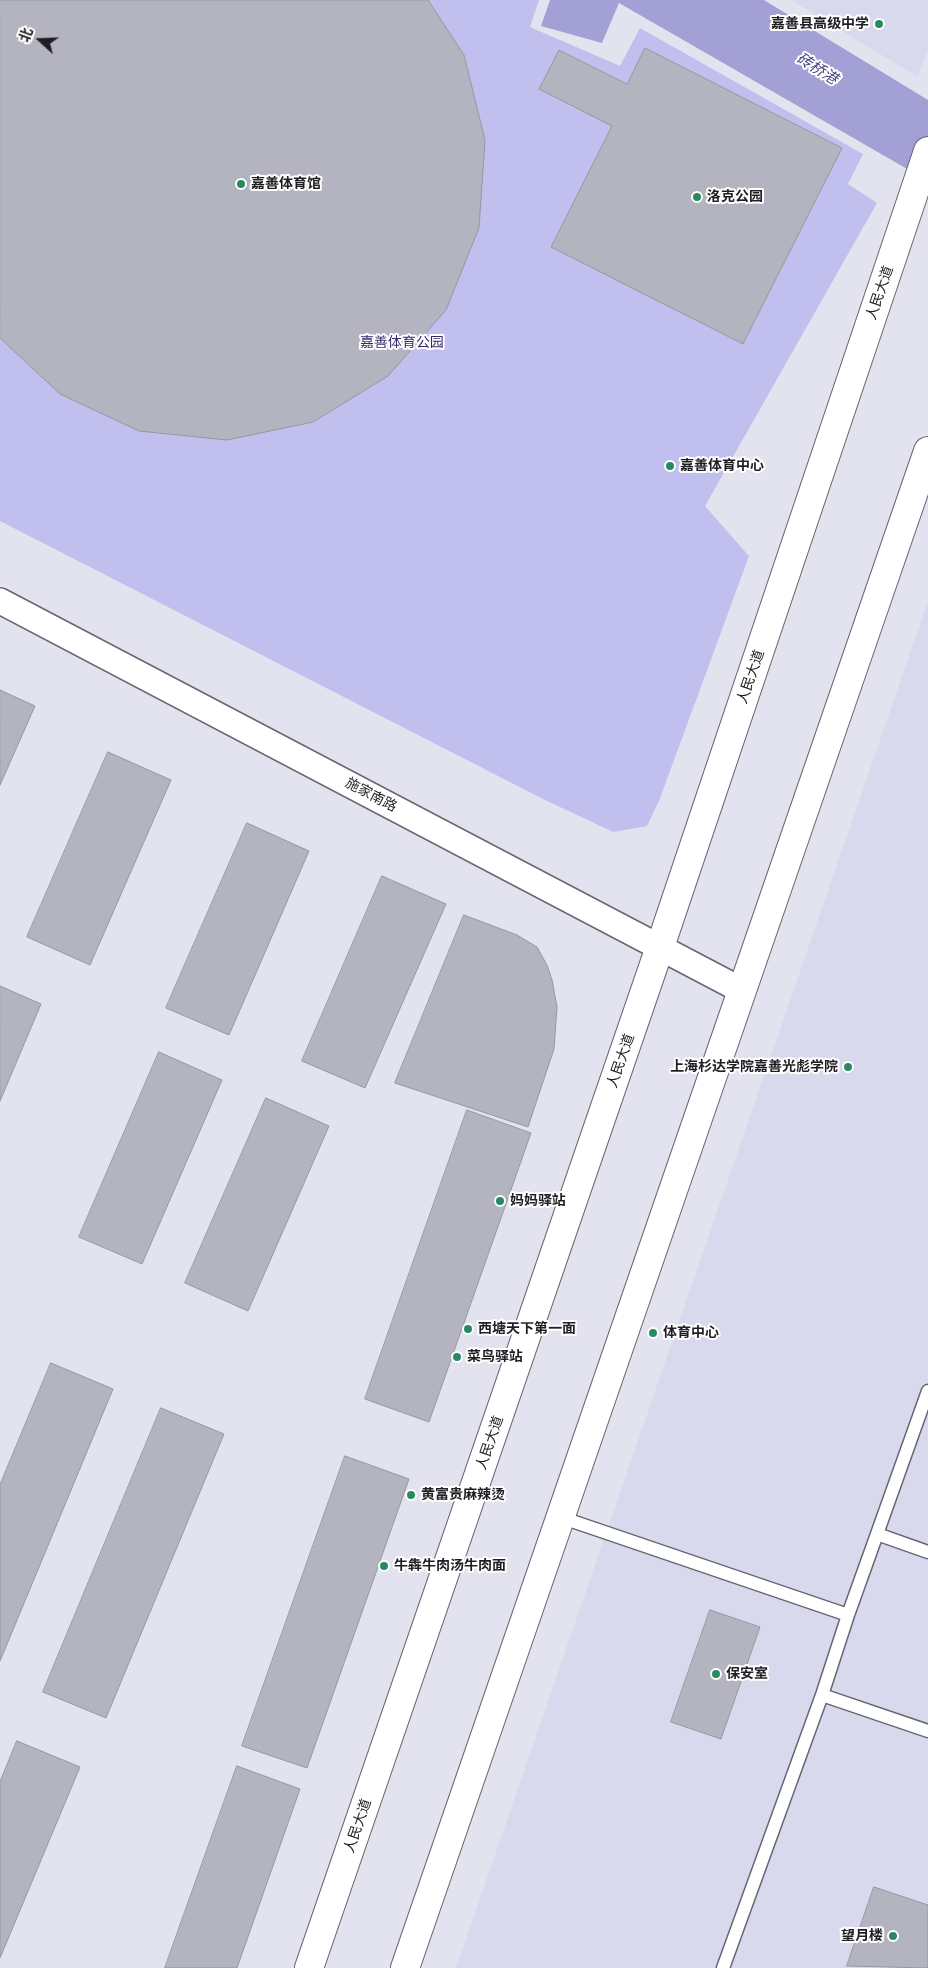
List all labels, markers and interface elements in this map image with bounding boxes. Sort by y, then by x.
north arrow [15,15,65,65]
place label: 嘉善县高级中学 [771,16,869,32]
marker: 嘉善县高级中学 [873,18,885,30]
text: 北 [15,25,37,45]
water label: 砖桥港 [793,49,841,89]
place label: 嘉善体育馆 [251,176,321,192]
marker: 嘉善体育馆 [235,178,247,190]
place label: 洛克公园 [707,189,763,205]
marker: 洛克公园 [691,191,703,203]
street label: 人民大道 [863,264,897,322]
park label: 嘉善体育公园 [360,335,444,351]
place label: 嘉善体育中心 [680,458,764,474]
marker: 嘉善体育中心 [664,460,676,472]
street label: 人民大道 [734,648,768,706]
street label: 施家南路 [342,774,400,816]
street label: 人民大道 [604,1032,638,1090]
place label: 上海杉达学院嘉善光彪学院 [670,1059,838,1075]
marker: 上海杉达学院嘉善光彪学院 [842,1061,854,1073]
place label: 妈妈驿站 [510,1193,566,1209]
marker: 妈妈驿站 [494,1195,506,1207]
place label: 西塘天下第一面 [478,1321,576,1337]
marker: 西塘天下第一面 [462,1323,474,1335]
place label: 体育中心 [663,1325,719,1341]
marker: 体育中心 [647,1327,659,1339]
place label: 菜鸟驿站 [467,1349,523,1365]
marker: 菜鸟驿站 [451,1351,463,1363]
street label: 人民大道 [473,1414,507,1472]
place label: 黄富贵麻辣烫 [421,1487,505,1503]
marker: 黄富贵麻辣烫 [405,1489,417,1501]
place label: 牛犇牛肉汤牛肉面 [394,1558,506,1574]
marker: 牛犇牛肉汤牛肉面 [378,1560,390,1572]
place label: 保安室 [726,1666,768,1682]
marker: 保安室 [710,1668,722,1680]
street label: 人民大道 [341,1797,375,1855]
place label: 望月楼 [841,1928,883,1944]
marker: 望月楼 [887,1930,899,1942]

